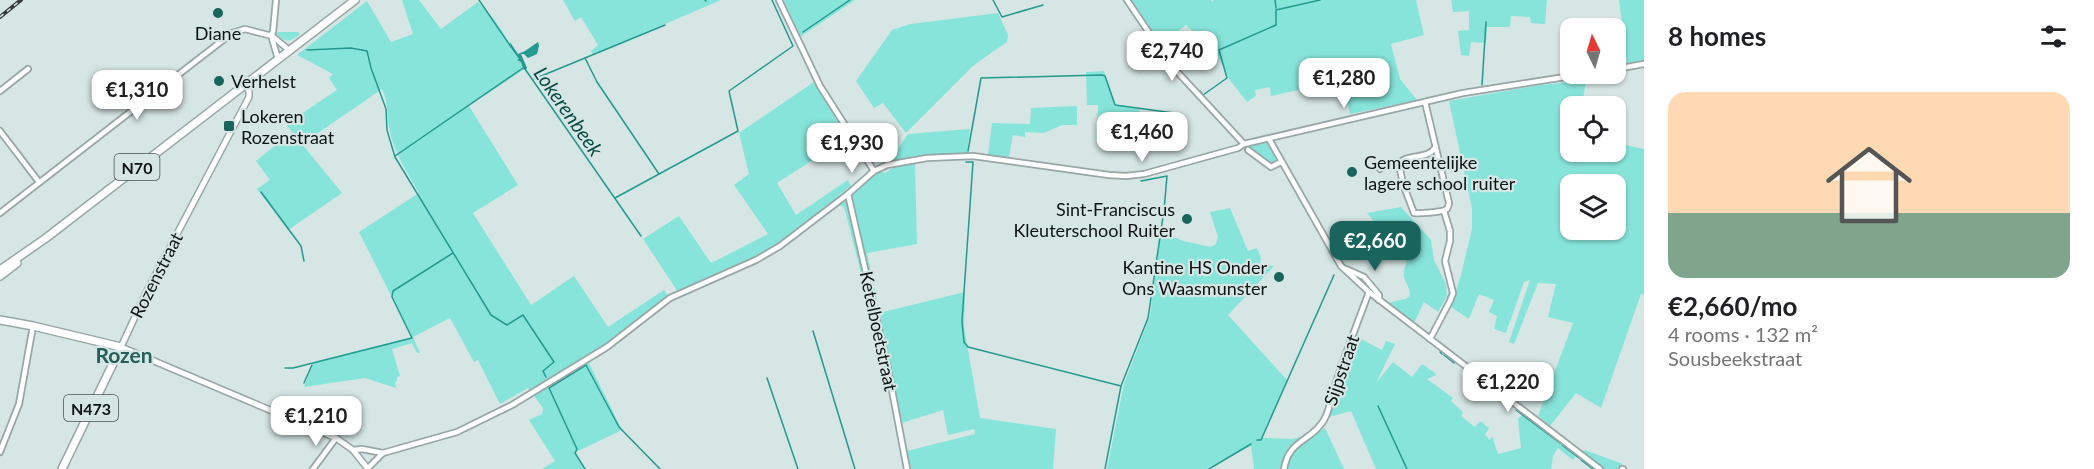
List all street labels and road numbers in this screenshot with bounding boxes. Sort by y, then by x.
road number: N70 [114,154,160,180]
street label: Rozenstraat [125,228,187,321]
street label: Ketelboetstraat [856,269,903,393]
street label: Sijpstraat [1319,331,1364,408]
road number: N473 [64,395,118,421]

